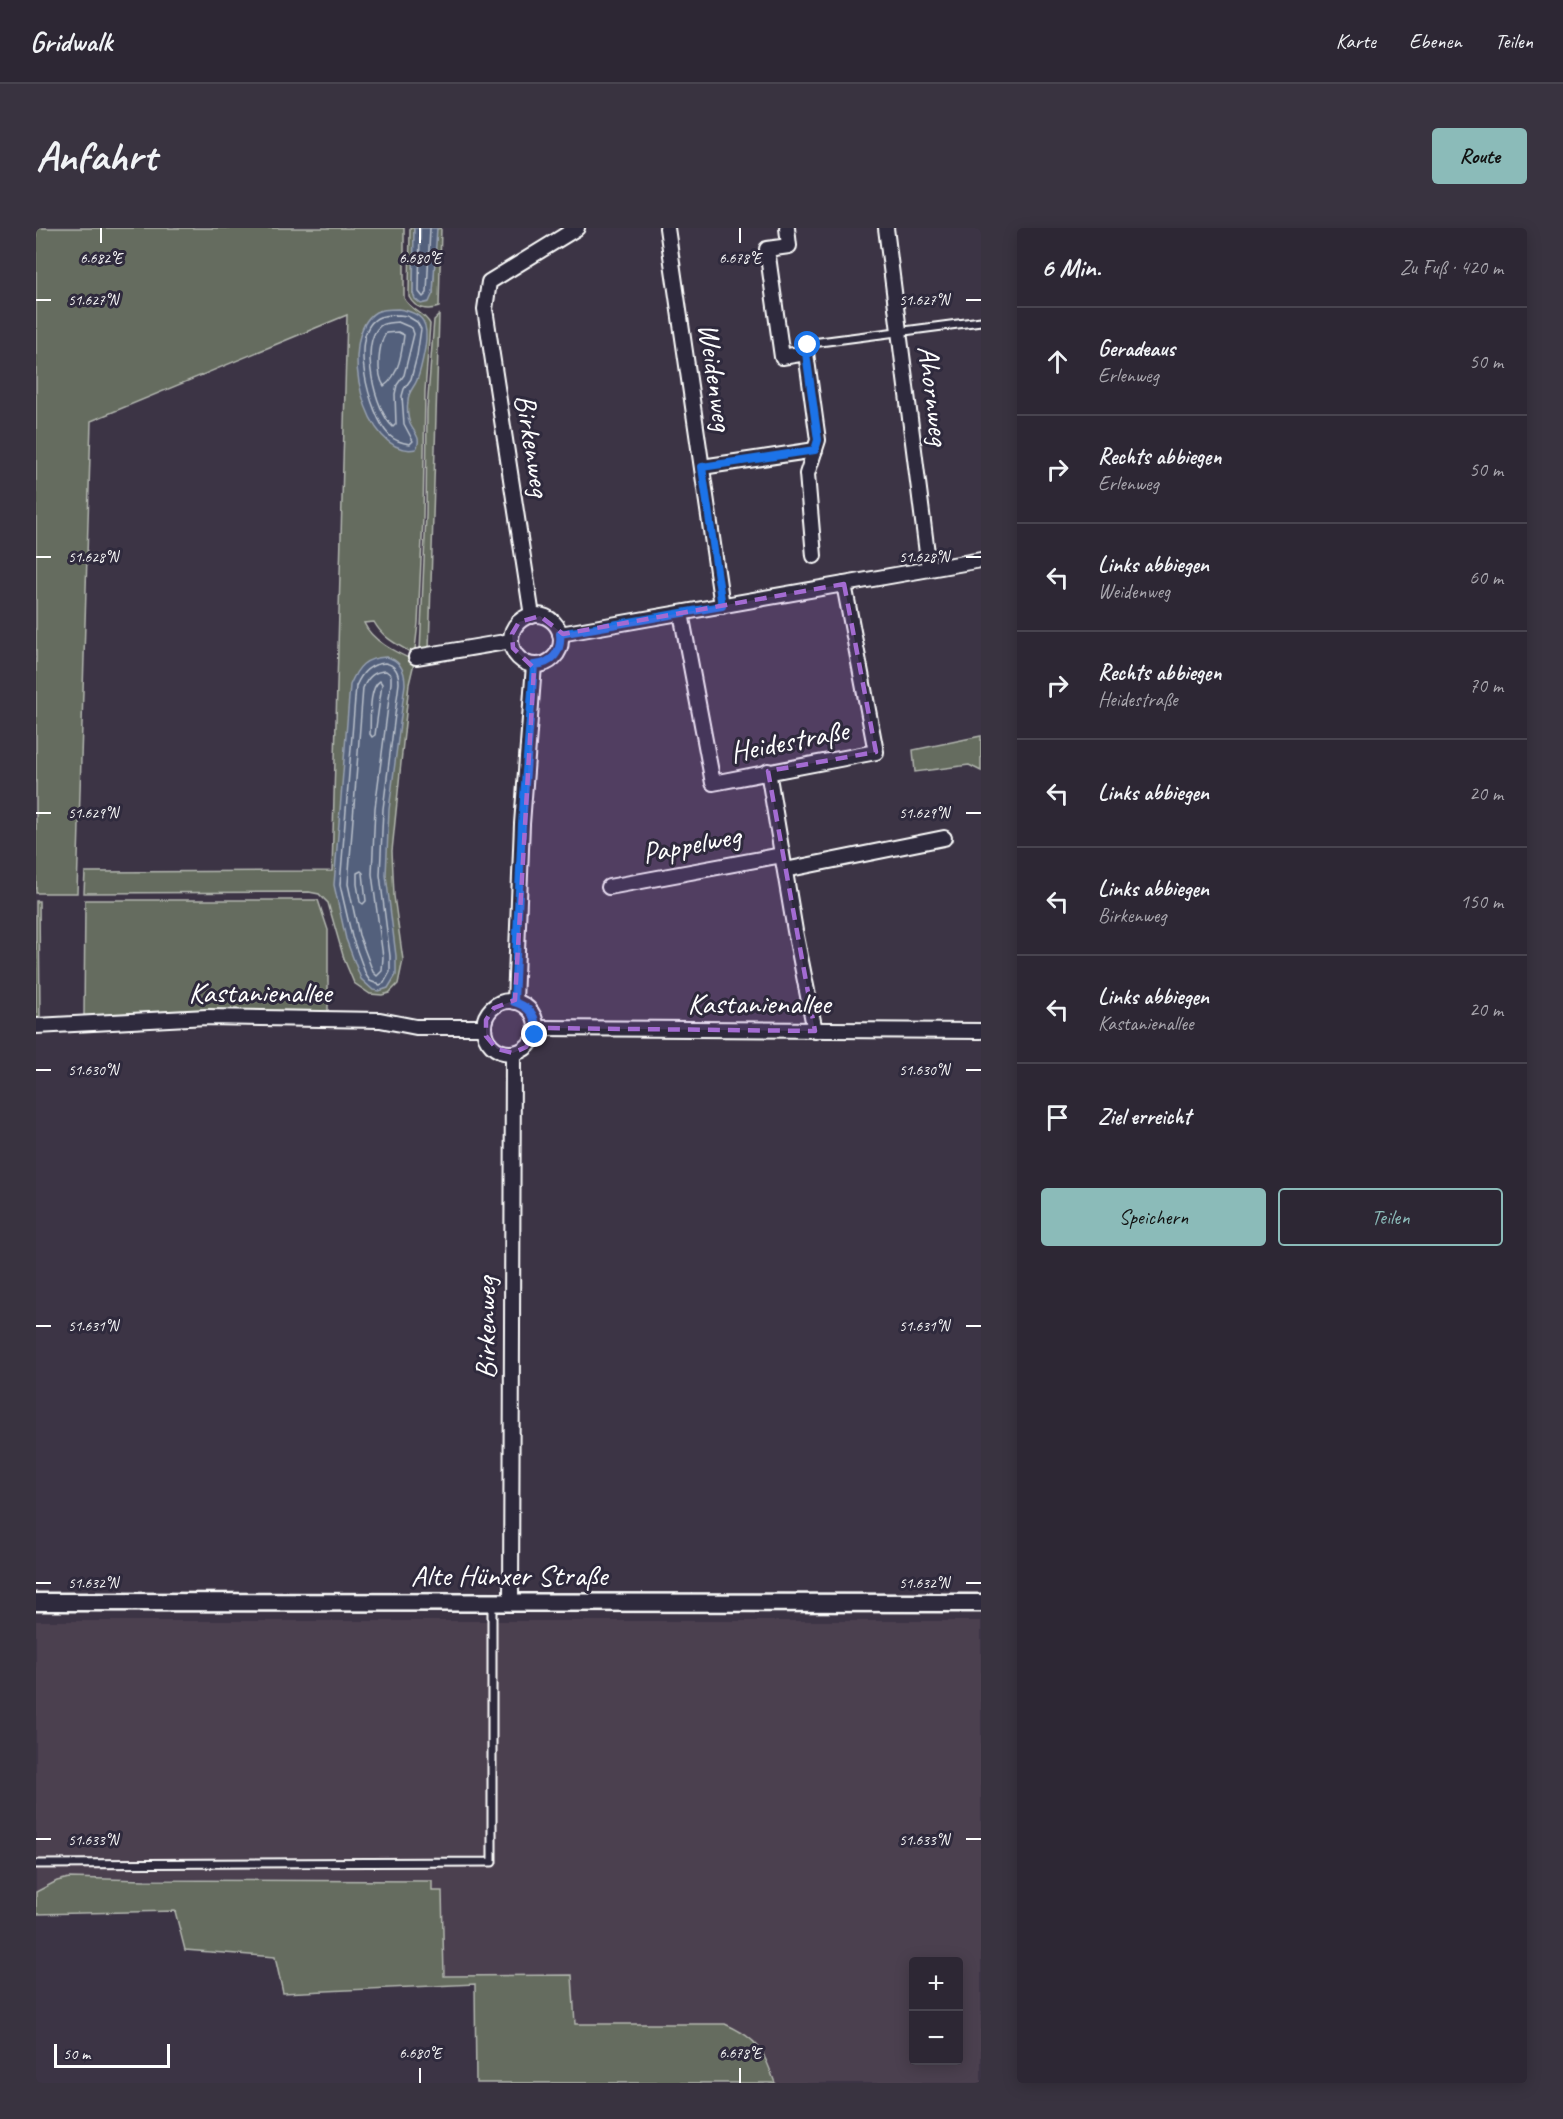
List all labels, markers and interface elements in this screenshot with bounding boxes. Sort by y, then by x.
text: Gridwalk [30,24,112,59]
text: Karte [1336,28,1376,54]
text: Ebenen [1409,28,1462,54]
text: Teilen [1495,28,1533,54]
button: Route [1432,128,1527,184]
text: Anfahrt [36,130,156,183]
text: 6.682°E [80,249,124,268]
text: 6.680°E [399,249,443,268]
text: 6.678°E [719,249,763,268]
text: 6 Min. [1041,251,1101,284]
text: Zu Fuß · 420 m [1400,255,1503,280]
text: 51.627°N [68,291,121,310]
text: 51.627°N [899,291,952,310]
street label: Weidenweg [690,321,743,435]
route start [794,331,820,357]
text: Geradeaus [1098,335,1175,363]
street label: Ahornweg [909,343,959,449]
icon: ahead [1041,345,1074,378]
text: 50 m [1469,349,1503,374]
text: Erlenweg [1098,363,1159,388]
street label: Birkenweg [506,391,560,501]
text: Rechts abbiegen [1098,443,1221,471]
icon: right [1041,453,1074,486]
text: 50 m [1469,457,1503,482]
text: Erlenweg [1098,471,1159,496]
text: 51.628°N [68,548,121,567]
text: 51.628°N [899,548,952,567]
text: Links abbiegen [1098,551,1209,579]
icon: left [1041,561,1074,594]
text: 60 m [1469,565,1503,590]
text: Weidenweg [1098,579,1170,604]
text: Rechts abbiegen [1098,659,1221,687]
icon: right [1041,669,1074,702]
text: 70 m [1469,673,1503,698]
text: Heidestraße [1098,687,1178,712]
street label: Heidestraße [727,711,853,771]
icon: left [1041,777,1074,810]
text: Links abbiegen [1098,779,1209,807]
text: 20 m [1469,781,1503,806]
text: 51.629°N [68,804,121,823]
text: 51.629°N [899,804,952,823]
street label: Pappelweg [639,815,746,872]
text: Links abbiegen [1098,875,1209,903]
icon: left [1041,885,1074,918]
text: 150 m [1460,889,1503,914]
text: Birkenweg [1098,903,1166,928]
street label: Kastanienallee [188,973,334,1011]
text: Links abbiegen [1098,983,1209,1011]
street label: Kastanienallee [687,984,833,1022]
icon: left [1041,993,1074,1026]
text: 20 m [1469,997,1503,1022]
text: Kastanienallee [1098,1011,1193,1036]
route end [521,1021,547,1047]
text: 51.630°N [68,1061,121,1080]
text: 51.630°N [899,1061,952,1080]
icon: arrive [1041,1101,1074,1134]
text: Ziel erreicht [1098,1103,1191,1131]
button: Speichern [1041,1188,1266,1246]
button: Teilen [1278,1188,1503,1246]
street label: Birkenweg [466,1274,504,1379]
text: 51.631°N [68,1317,121,1336]
text: 51.631°N [899,1317,952,1336]
street label: Alte Hünxer Straße [411,1556,609,1594]
text: 51.632°N [68,1574,121,1593]
text: 51.632°N [899,1574,952,1593]
text: 51.633°N [68,1831,121,1850]
text: 51.633°N [899,1831,952,1850]
map controls [909,1957,963,2065]
button: + [909,1957,963,2011]
button: − [909,2011,963,2065]
scale bar [54,2041,170,2068]
text: 50 m [63,2044,90,2064]
text: 6.680°E [399,2044,443,2063]
text: 6.678°E [719,2044,763,2063]

